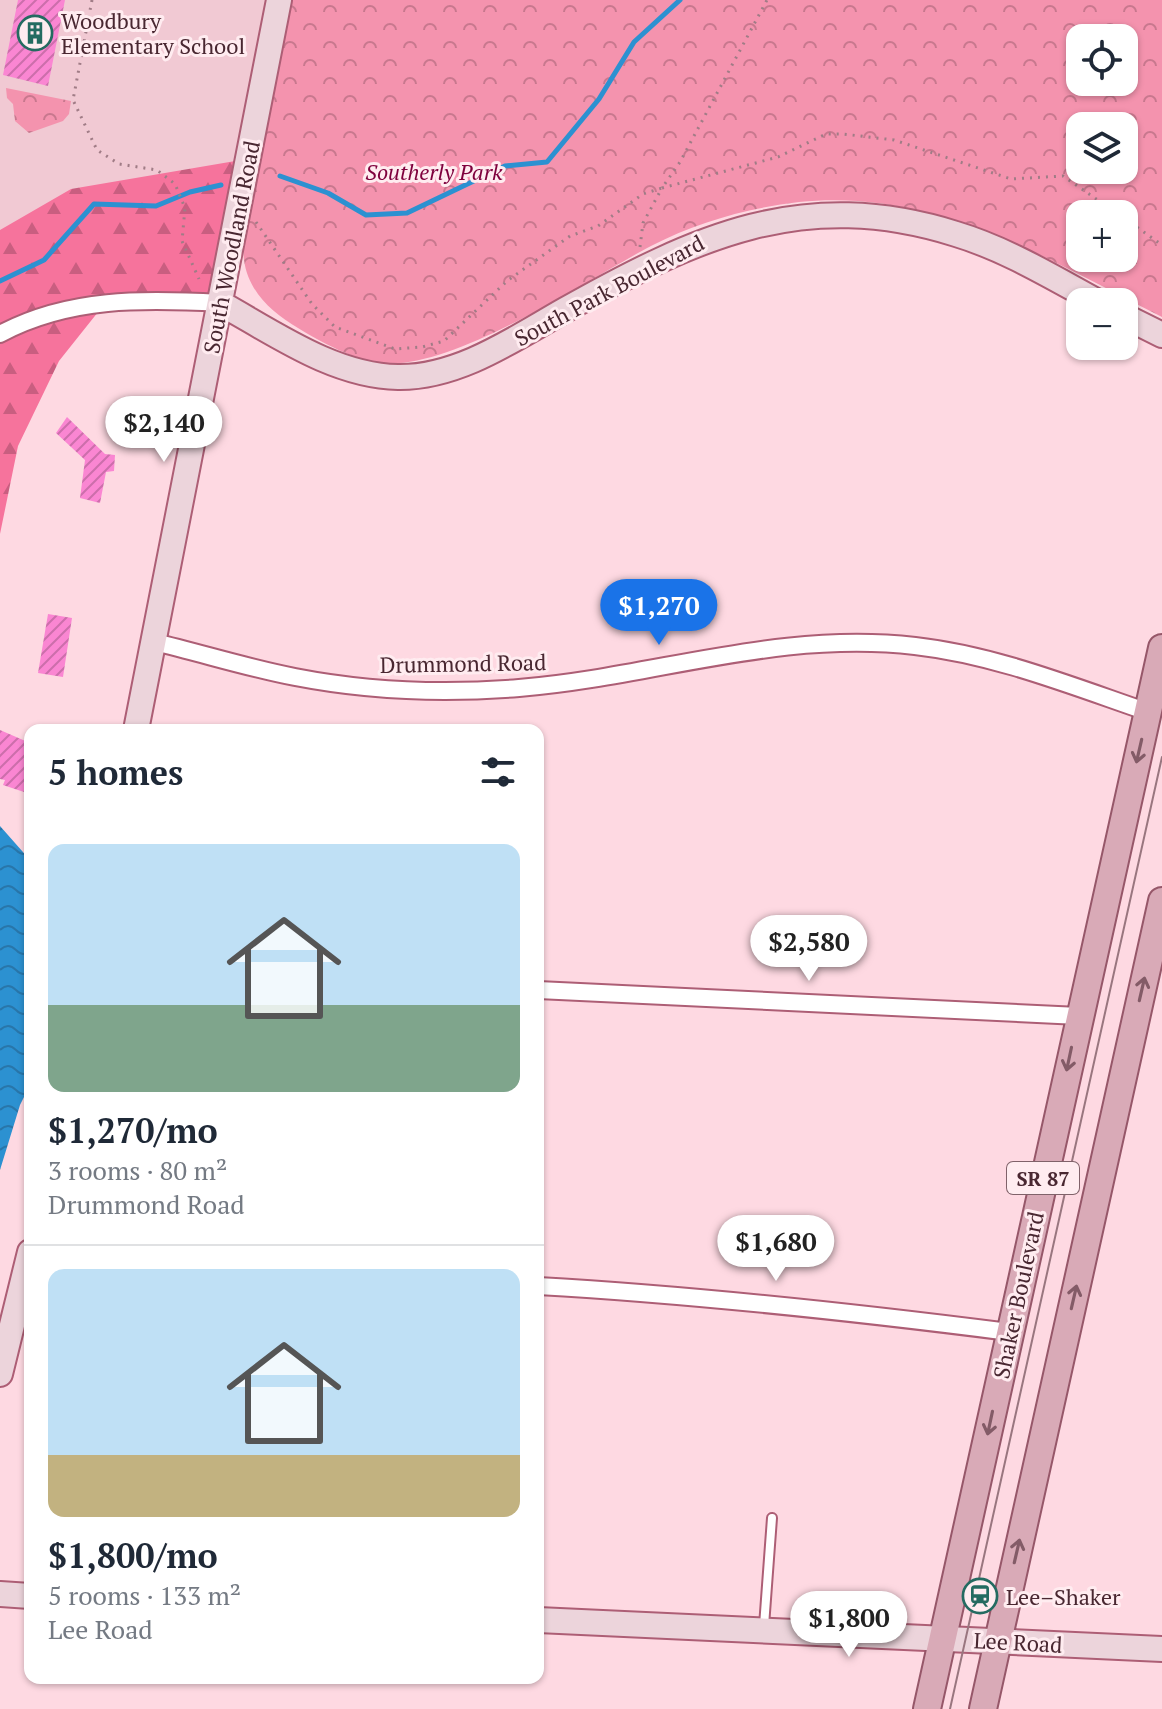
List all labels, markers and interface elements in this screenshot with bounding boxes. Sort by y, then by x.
place label: Woodbury Elementary School [61,6,245,60]
building icon: Woodbury Elementary School [16,14,54,52]
map controls [1066,24,1138,360]
button: locate [1066,24,1138,96]
button: layers [1066,112,1138,184]
street label: South Woodland Road [196,138,266,356]
park label: Southerly Park [365,157,503,186]
button: + [1066,200,1138,272]
street label: South Park Boulevard [509,228,709,352]
button: − [1066,288,1138,360]
pin: $2,140 [99,396,229,464]
text: $2,140 [123,405,205,439]
pin: $1,270 [594,579,724,647]
text: $1,270 [618,588,700,622]
street label: Drummond Road [380,647,546,679]
one-way arrow [1131,738,1146,764]
text: 5 homes [48,750,183,795]
icon: filters [476,750,520,794]
icon: home [212,896,356,1040]
pin: $2,580 [744,915,874,983]
text: $2,580 [768,924,850,958]
one-way arrow [1135,976,1150,1002]
one-way arrow [1061,1046,1076,1072]
text: $1,270/mo [48,1108,218,1153]
text: 3 rooms · 80 m² [48,1153,227,1187]
road number: SR 87 [1007,1162,1079,1194]
text: Drummond Road [48,1187,245,1221]
street label: Shaker Boulevard [986,1209,1050,1381]
pin: $1,680 [711,1215,841,1283]
text: $1,680 [735,1224,817,1258]
one-way arrow [1067,1285,1082,1310]
icon: home [212,1321,356,1465]
one-way arrow [981,1409,996,1435]
text: $1,800/mo [48,1533,218,1578]
one-way arrow [1010,1538,1025,1564]
station icon: Lee–Shaker [961,1577,999,1615]
text: 5 rooms · 133 m² [48,1578,241,1612]
place label: Lee–Shaker [1006,1582,1121,1611]
pin: $1,800 [784,1591,914,1659]
text: $1,800 [808,1600,890,1634]
text: Lee Road [48,1612,153,1646]
street label: Lee Road [973,1625,1063,1659]

